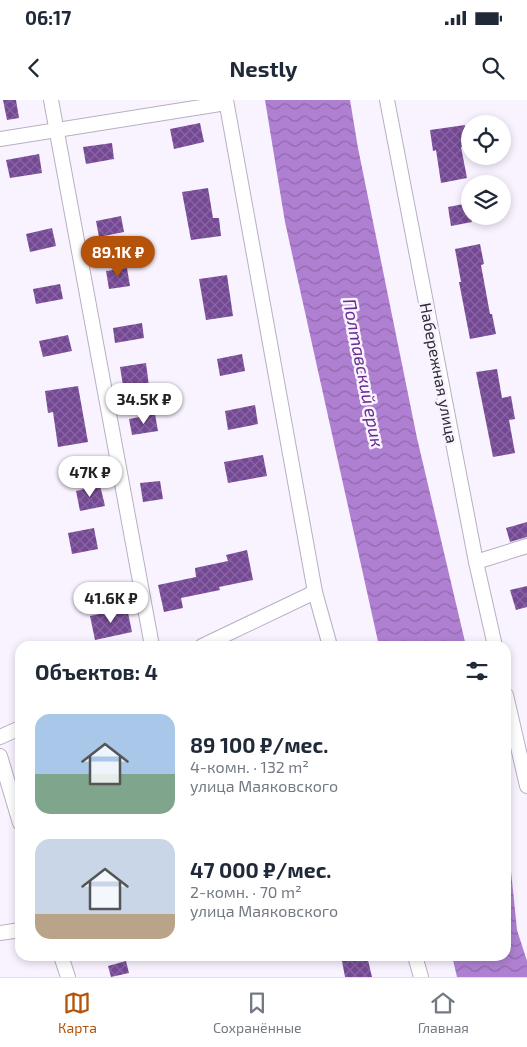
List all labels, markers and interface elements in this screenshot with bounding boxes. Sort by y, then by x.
text: 06:17 [25,6,71,29]
icon: back [20,54,48,82]
icon: search [479,54,507,82]
text: Nestly [229,55,298,81]
map controls [461,115,511,225]
button: locate [461,115,511,165]
button: layers [461,175,511,225]
pin: 89.1K ₽ [72,236,164,278]
text: 89.1K ₽ [92,242,144,261]
water label: Полтавский ерик [339,297,389,449]
street label: Набережная улица [416,301,462,445]
pin: 34.5K ₽ [98,382,190,425]
text: 34.5K ₽ [117,389,171,408]
pin: 47K ₽ [55,456,125,498]
text: 47K ₽ [69,462,111,481]
pin: 41.6K ₽ [65,582,157,624]
text: 41.6K ₽ [84,588,138,607]
icon: filters [463,657,491,685]
text: Объектов: 4 [35,659,158,684]
text: 89 100 ₽/мес. [190,732,328,757]
icon: home [75,734,135,794]
text: 4-комн. · 132 m² [190,757,309,776]
text: улица Маяковского [190,776,338,795]
text: 47 000 ₽/мес. [190,857,331,882]
icon: home [75,859,135,919]
text: 2-комн. · 70 m² [190,882,302,901]
text: улица Маяковского [190,901,338,920]
tab: Карта [58,989,97,1036]
tab: Сохранённые [213,989,302,1036]
tab: Главная [418,989,469,1036]

